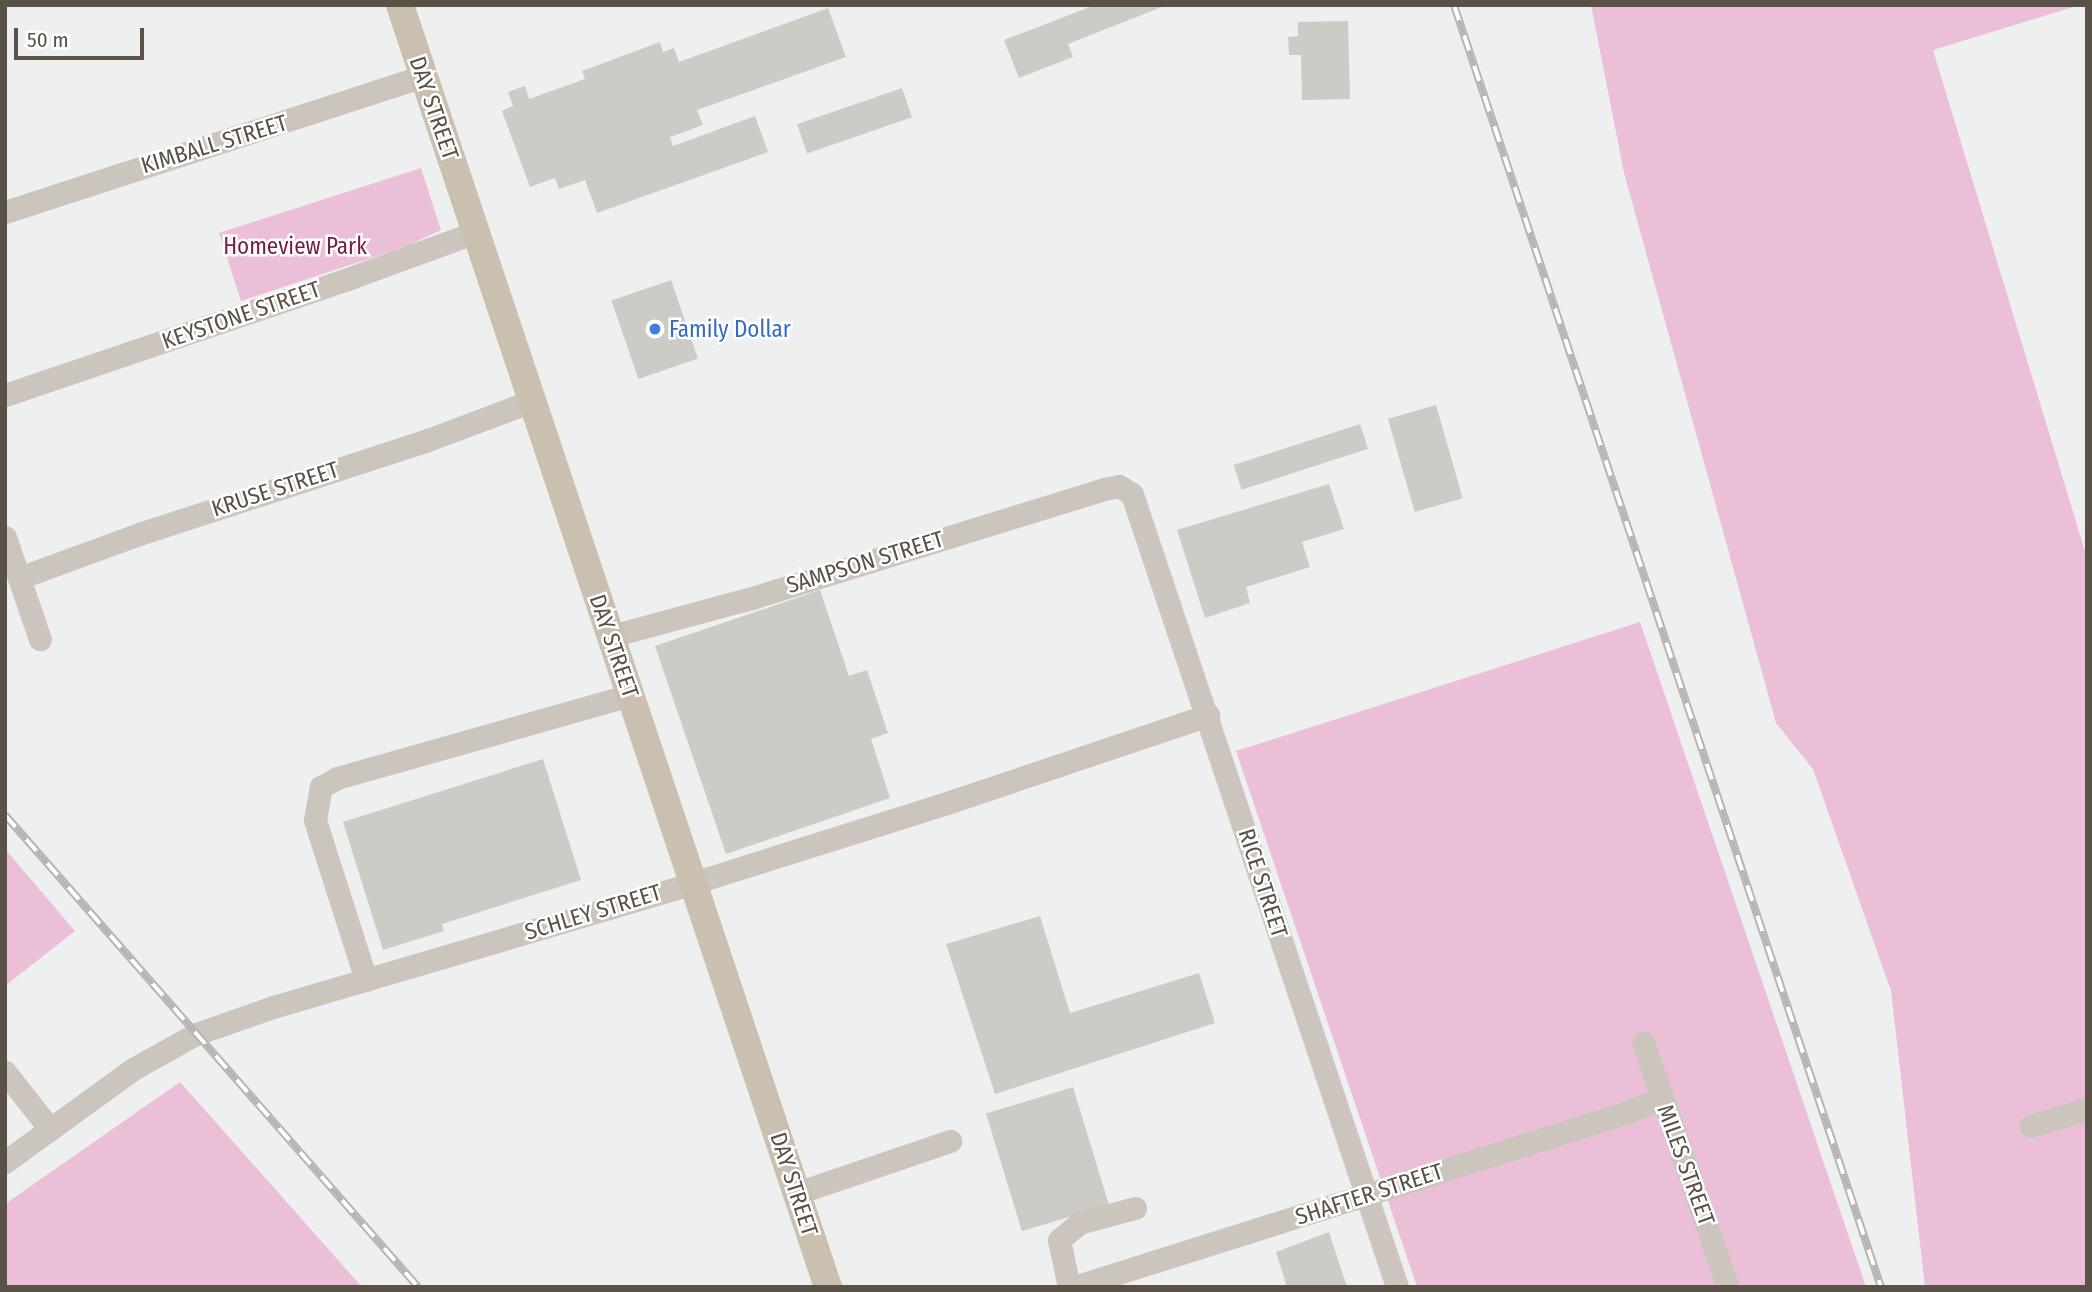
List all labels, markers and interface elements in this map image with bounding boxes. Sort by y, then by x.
scale bar [18,14,147,58]
text: 50 m [27,27,69,53]
street label: DAY STREET [403,53,465,163]
street label: KIMBALL STREET [138,109,290,179]
park label: Homeview Park [223,232,367,260]
street label: KEYSTONE STREET [158,275,324,355]
place label: Family Dollar [669,315,791,343]
marker: Family Dollar [647,321,663,337]
street label: KRUSE STREET [208,456,342,522]
street label: SAMPSON STREET [783,525,947,599]
street label: DAY STREET [583,591,645,701]
street label: RICE STREET [1232,825,1294,941]
street label: SCHLEY STREET [522,878,664,946]
street label: MILES STREET [1651,1101,1721,1229]
street label: DAY STREET [764,1129,824,1239]
street label: SHAFTER STREET [1292,1157,1446,1231]

